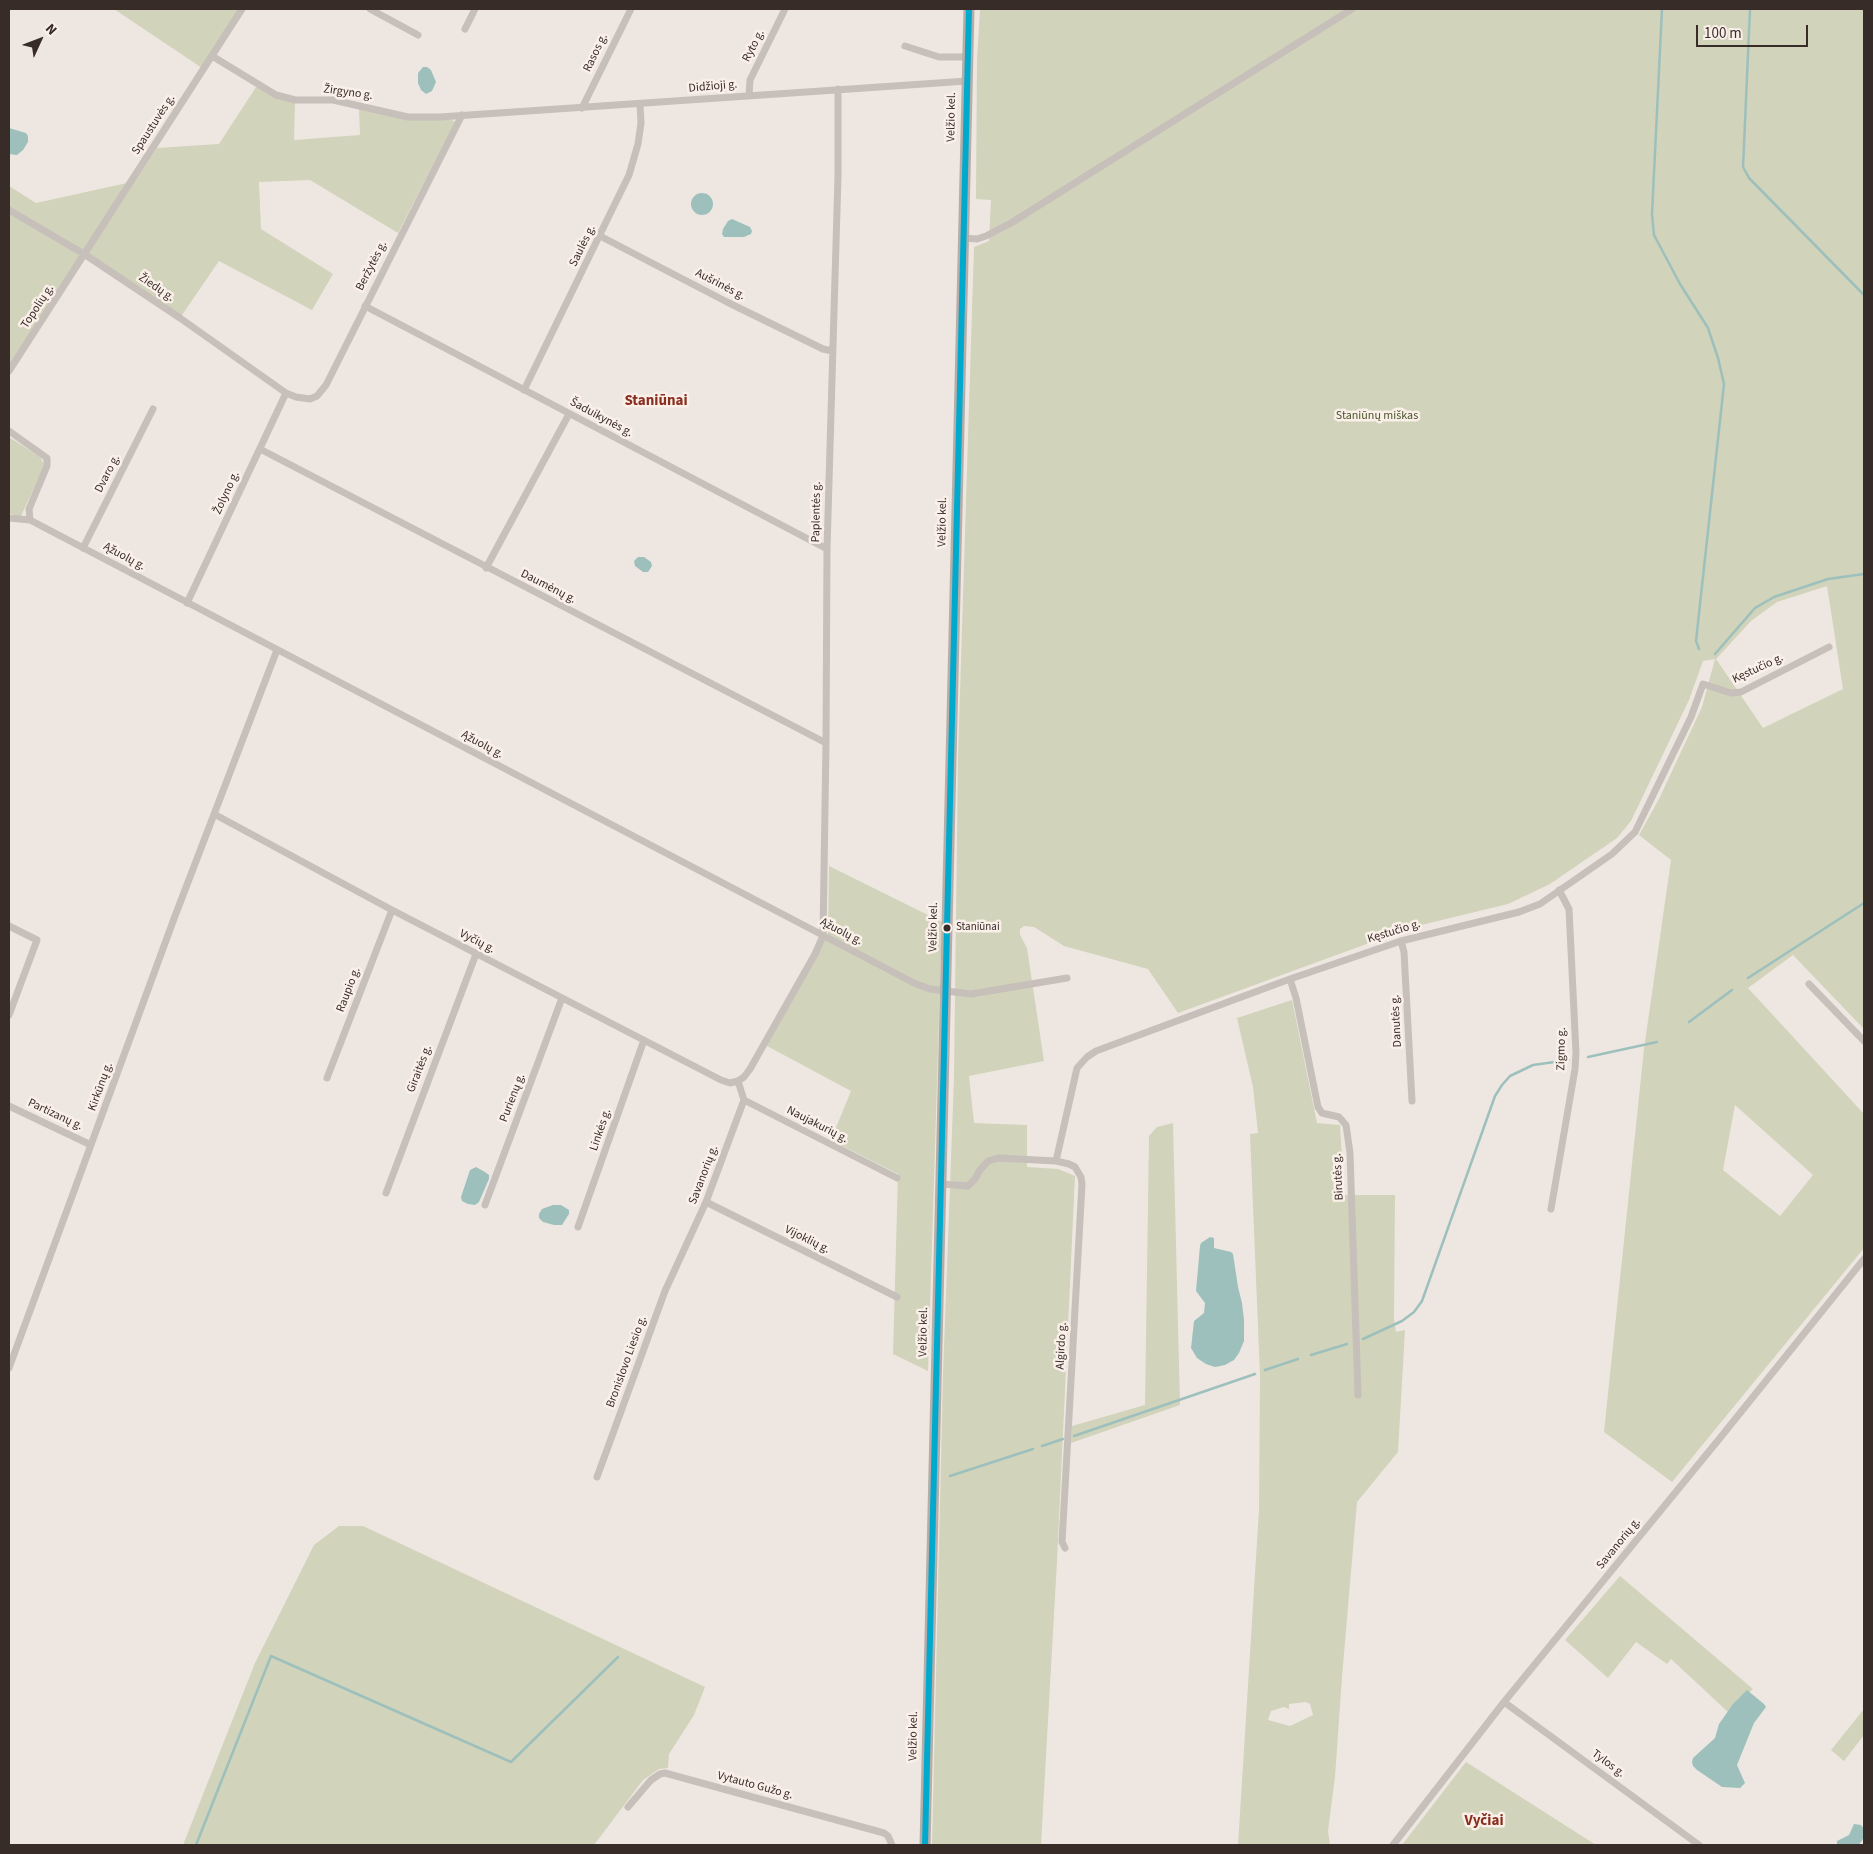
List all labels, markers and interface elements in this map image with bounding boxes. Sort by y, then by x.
north arrow [15,15,65,65]
scale bar [1698,15,1810,47]
text: N [40,20,61,40]
text: 100 m [1704,23,1742,44]
street label: Ryto g. [740,27,768,65]
street label: Rasos g. [581,32,611,74]
street label: Didžioji g. [688,78,738,96]
street label: Žirgyno g. [322,82,374,104]
street label: Spaustuvės g. [129,92,179,158]
street label: Velžio kel. [944,92,960,142]
street label: Saulės g. [567,223,599,269]
street label: Beržytės g. [353,239,391,293]
street label: Aušrinės g. [693,266,747,304]
street label: Žiedų g. [135,271,177,305]
street label: Topolių g. [19,282,57,332]
district label: Staniūnai [624,393,688,411]
street label: Šaduikynės g. [567,395,635,441]
park label: Staniūnų miškas [1336,409,1418,423]
street label: Dvaro g. [92,453,124,495]
street label: Žolyno g. [211,469,243,517]
street label: Paplentės g. [809,481,825,543]
street label: Velžio kel. [935,497,951,547]
street label: Ąžuolų g. [101,540,147,574]
street label: Daumėnų g. [518,567,578,607]
street label: Kęstučio g. [1730,651,1786,687]
street label: Ąžuolų g. [459,728,505,762]
street label: Velžio kel. [926,902,942,952]
street label: Ąžuolų g. [817,915,865,949]
street label: Kęstučio g. [1366,917,1422,947]
place label: Staniūnai [956,921,1000,935]
marker: Staniūnai [942,923,952,933]
street label: Vyčių g. [457,927,497,957]
street label: Raupio g. [334,966,364,1014]
street label: Danutės g. [1388,994,1406,1048]
street label: Zigmo g. [1554,1027,1570,1071]
street label: Giraitės g. [404,1043,436,1095]
street label: Kirkūnų g. [86,1061,116,1113]
street label: Purienų g. [497,1072,529,1124]
street label: Partizanų g. [25,1096,85,1134]
street label: Naujakurių g. [784,1103,850,1147]
street label: Linkės g. [587,1107,615,1153]
street label: Savanorių g. [686,1143,722,1207]
street label: Birutės g. [1331,1153,1347,1201]
street label: Vijoklių g. [782,1223,832,1257]
street label: Velžio kel. [916,1307,932,1357]
street label: Bronislovo Liesio g. [604,1314,650,1410]
street label: Algirdo g. [1054,1322,1070,1370]
street label: Savanorių g. [1594,1515,1644,1573]
street label: Velžio kel. [906,1711,922,1761]
street label: Tylos g. [1589,1747,1627,1781]
street label: Vytauto Gužo g. [716,1769,794,1803]
district label: Vyčiai [1464,1813,1504,1831]

